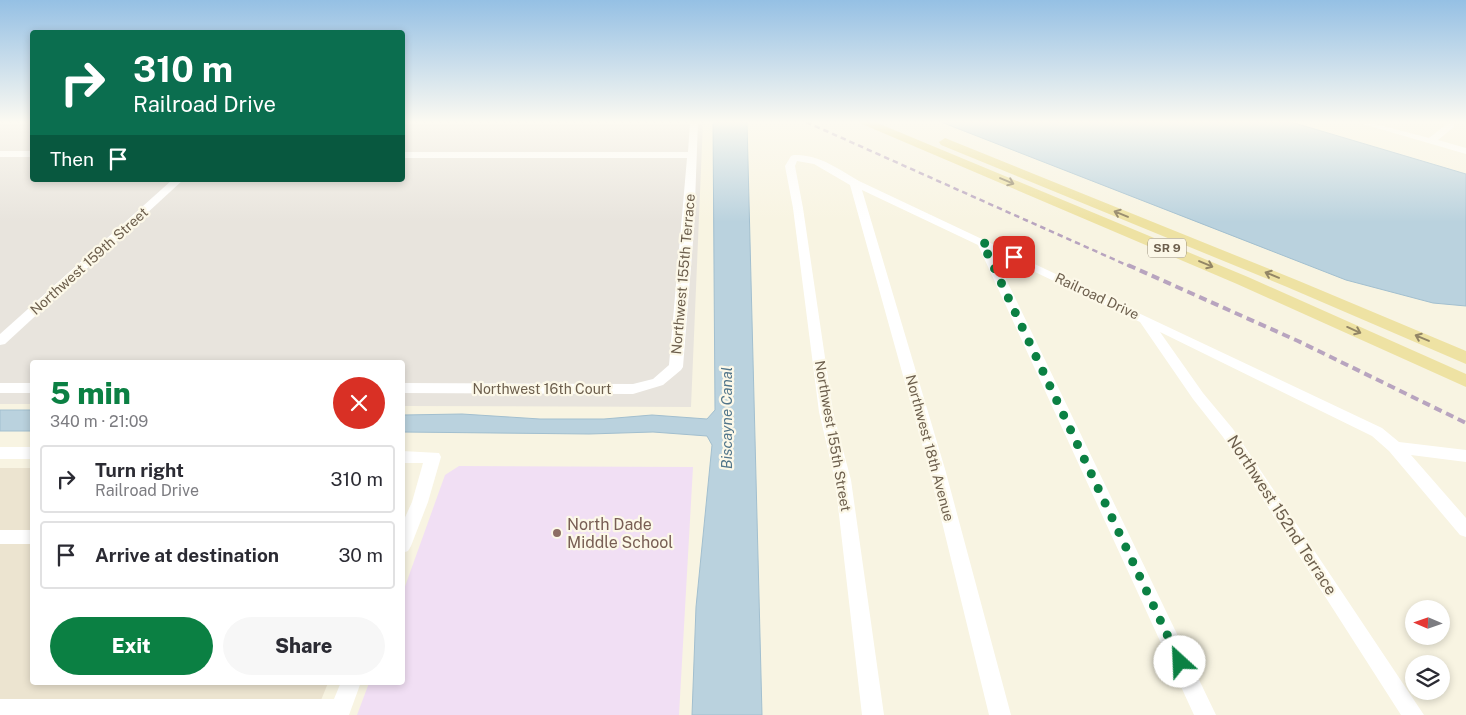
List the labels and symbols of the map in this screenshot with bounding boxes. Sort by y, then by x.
one-way arrow [999,177,1015,186]
street label: Northwest 155th Terrace [668,193,698,355]
street label: Northwest 159th Street [27,204,151,318]
one-way arrow [1114,208,1129,218]
pin [993,236,1035,278]
road number: SR 9 [1148,238,1186,258]
one-way arrow [1198,260,1213,270]
street label: Railroad Drive [1052,270,1142,323]
one-way arrow [1265,270,1280,280]
one-way arrow [1347,326,1362,335]
one-way arrow [1415,333,1430,342]
street label: Northwest 155th Street [812,359,854,513]
water label: Biscayne Canal [718,367,735,469]
street label: Northwest 18th Avenue [903,373,957,523]
street label: Northwest 16th Court [472,381,612,397]
street label: Northwest 152nd Terrace [1223,432,1341,598]
place label: North Dade Middle School [567,515,673,552]
marker: North Dade Middle School [551,527,563,539]
north arrow [1405,600,1450,645]
position arrow [1153,635,1205,687]

